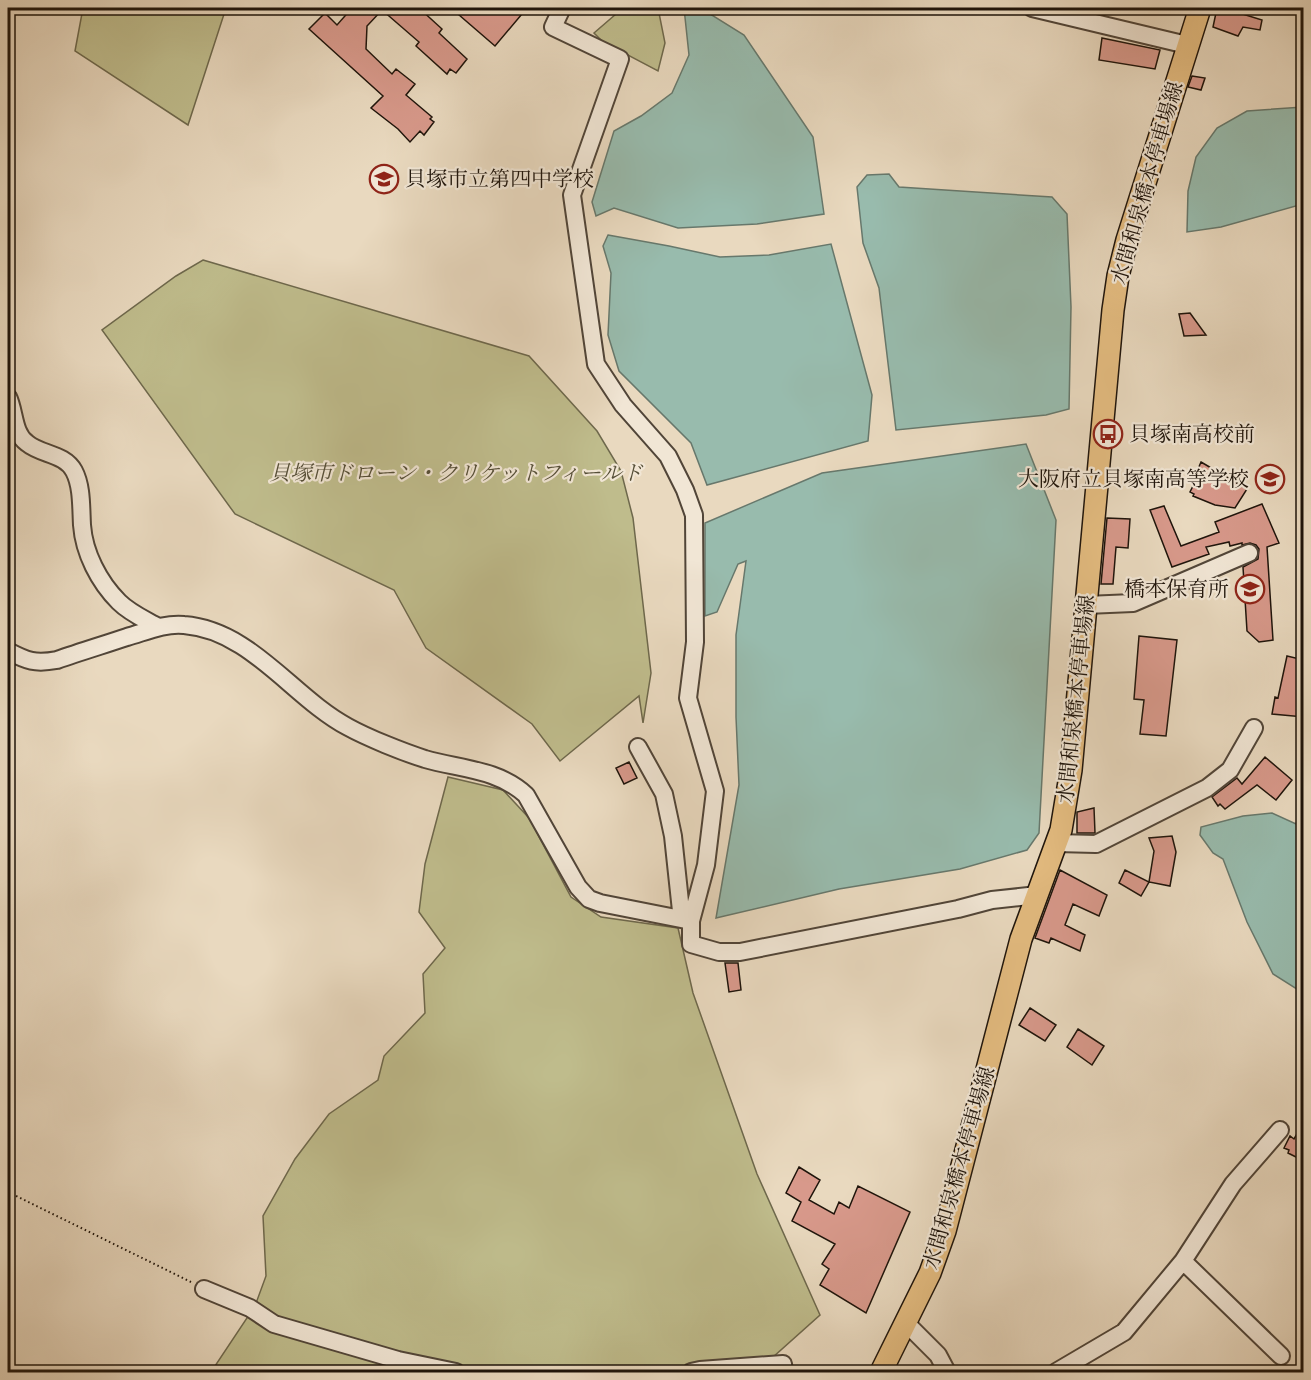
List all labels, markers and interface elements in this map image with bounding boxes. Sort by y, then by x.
street label: 水間和泉橋本停車場線 [1103,78,1190,288]
school or university icon: 貝塚市立第四中学校 [368,163,400,195]
place label: 貝塚市立第四中学校 [405,163,594,194]
bus stop icon: 貝塚南高校前 [1092,418,1124,450]
place label: 貝塚南高校前 [1129,418,1255,449]
park label: 貝塚市ドローン・クリケットフィールド [269,457,644,488]
place label: 大阪府立貝塚南高等学校 [1018,463,1249,494]
school or university icon: 大阪府立貝塚南高等学校 [1254,463,1286,495]
place label: 橋本保育所 [1124,573,1229,604]
school or university icon: 橋本保育所 [1234,573,1266,605]
street label: 水間和泉橋本停車場線 [1049,593,1102,805]
street label: 水間和泉橋本停車場線 [915,1063,1002,1273]

